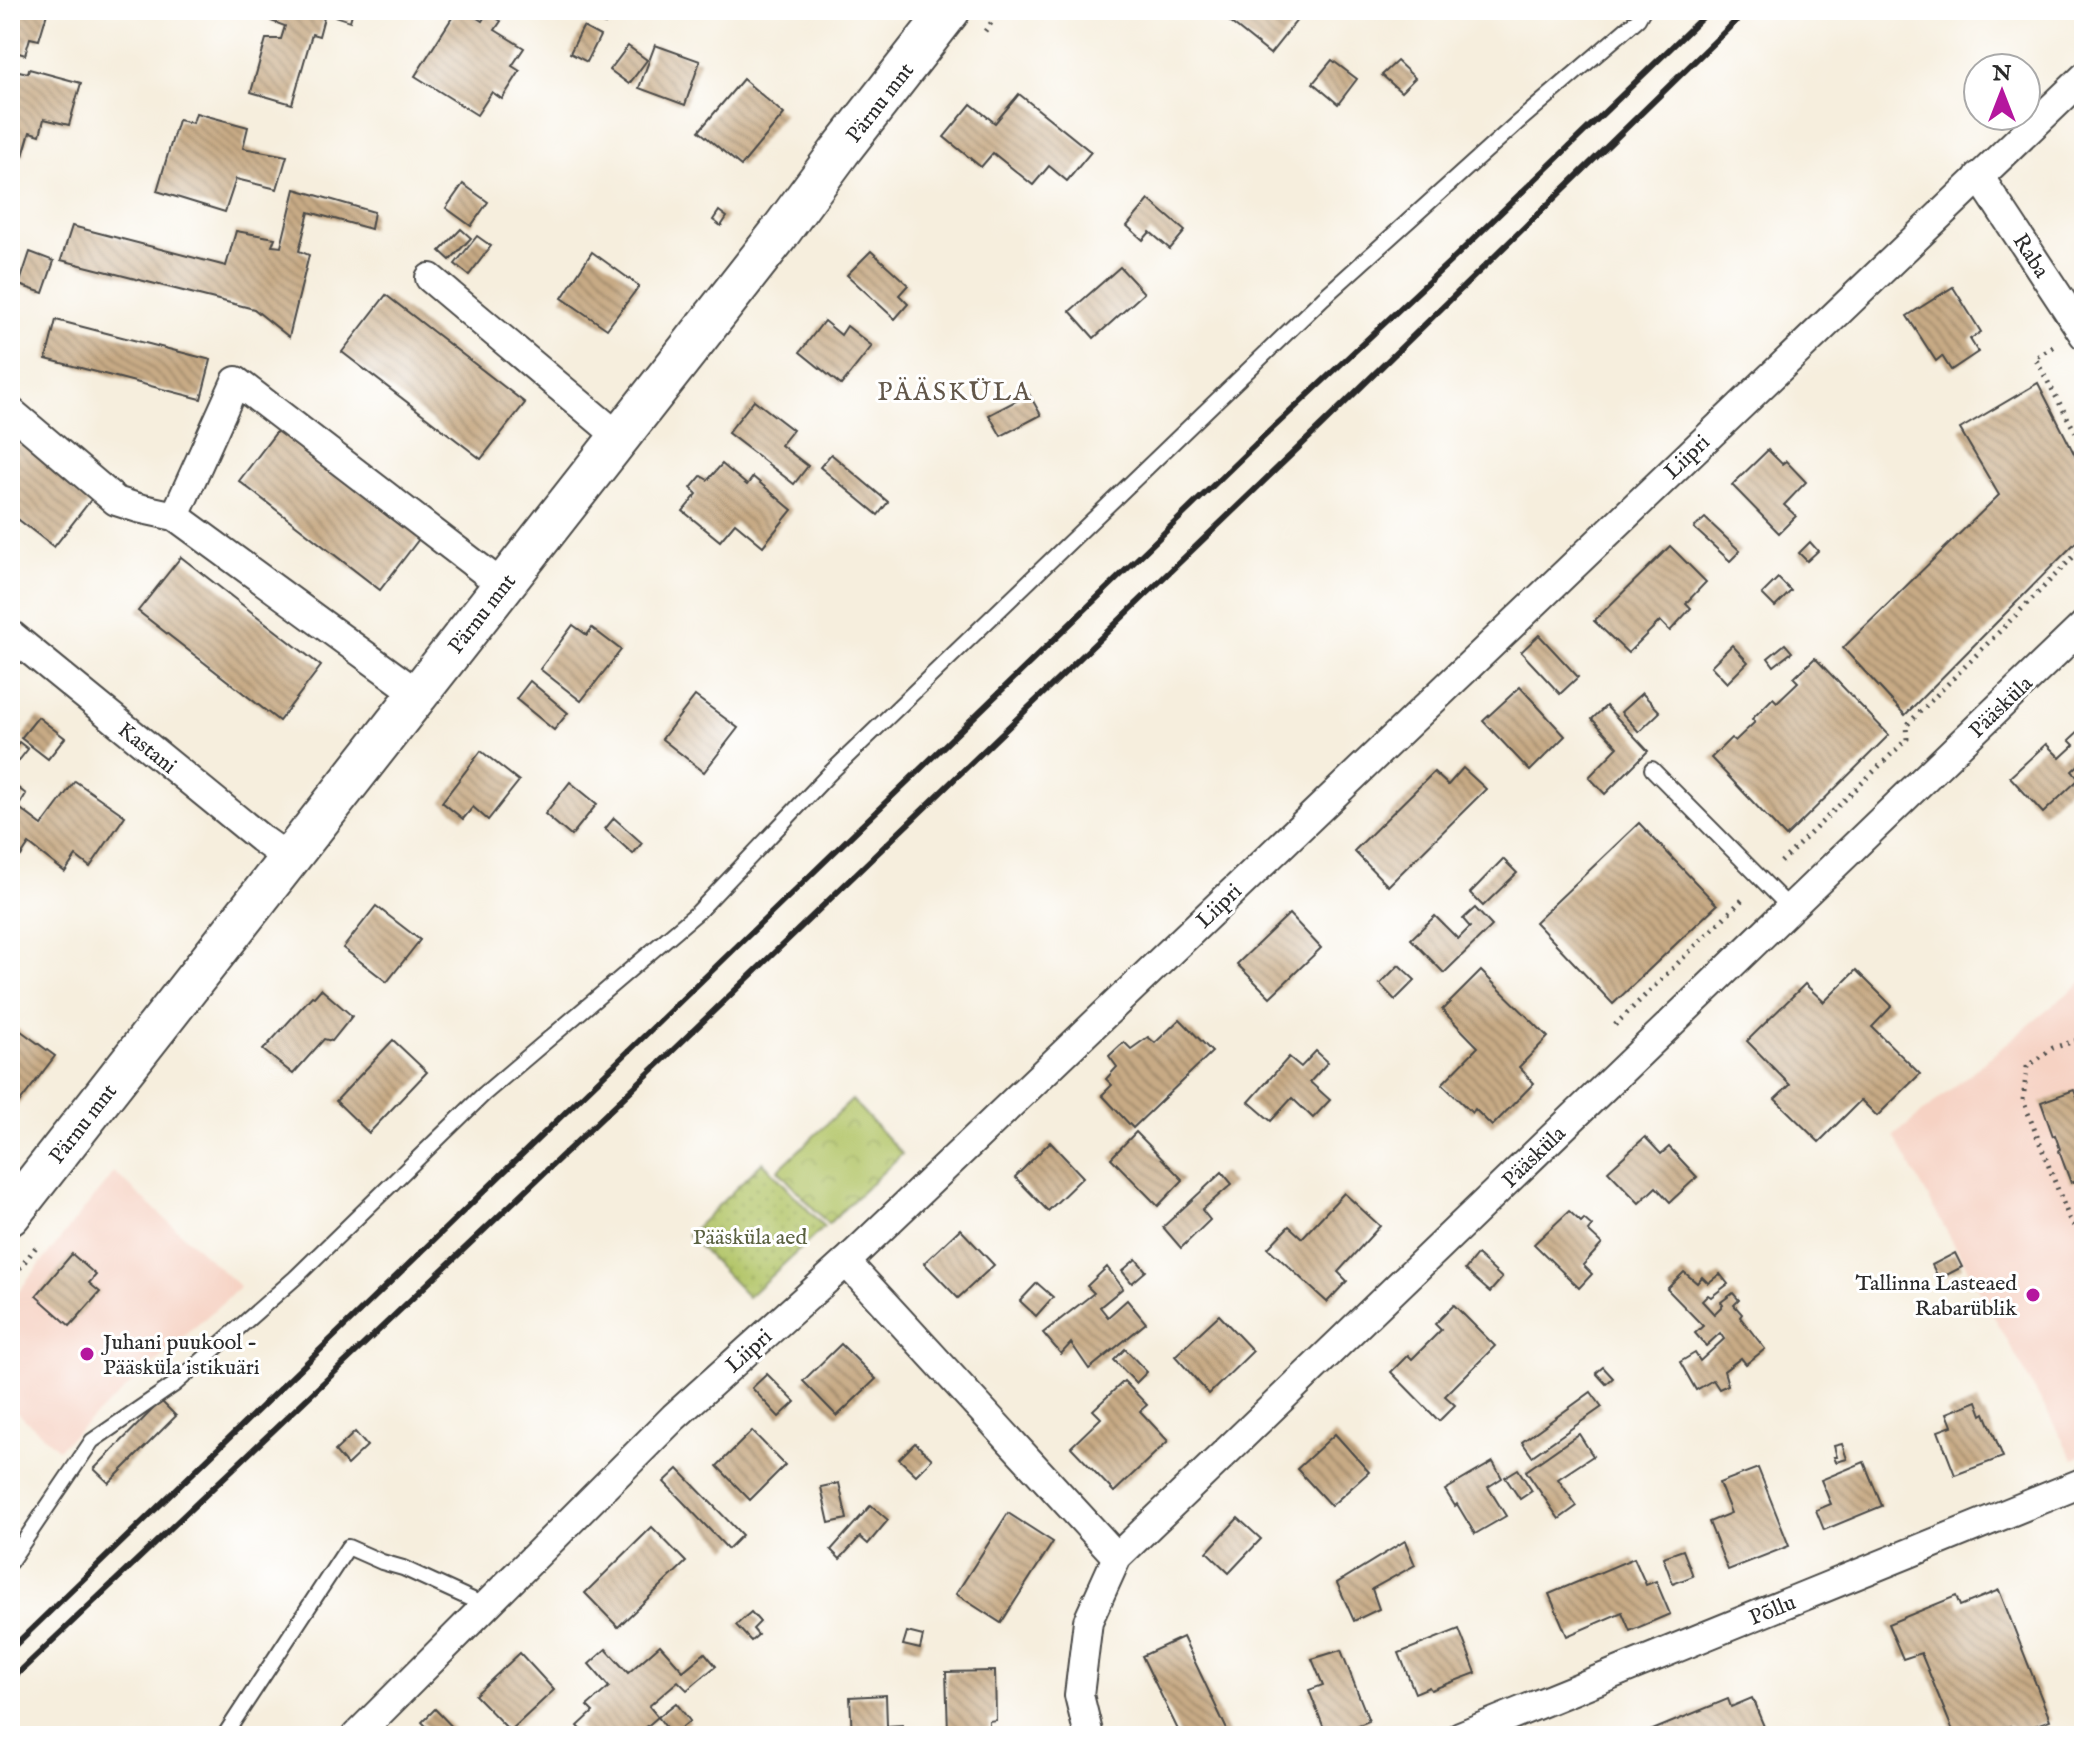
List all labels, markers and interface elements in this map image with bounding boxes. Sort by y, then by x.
north arrow [1962,52,2042,132]
street label: Pärnu mnt [841,57,921,149]
text: N [1991,60,2012,88]
street label: Raba [2006,229,2055,284]
district label: PÄÄSKÜLA [877,376,1033,409]
street label: Liipri [1659,429,1716,486]
street label: Pärnu mnt [443,568,523,660]
street label: Pääsküla [1964,670,2040,745]
street label: Kastani [112,716,182,781]
street label: Liipri [1191,878,1248,935]
street label: Pärnu mnt [44,1078,124,1170]
street label: Pääsküla [1497,1120,1573,1195]
park label: Pääsküla aed [693,1224,807,1252]
place label: Tallinna Lasteaed Rabarüblik [1856,1270,2017,1323]
marker: Tallinna Lasteaed Rabarüblik [2024,1286,2042,1304]
street label: Liipri [720,1323,779,1380]
place label: Juhani puukool - Pääsküla istikuäri [100,1329,260,1382]
marker: Juhani puukool - Pääsküla istikuäri [78,1345,96,1363]
street label: Põllu [1745,1589,1800,1633]

